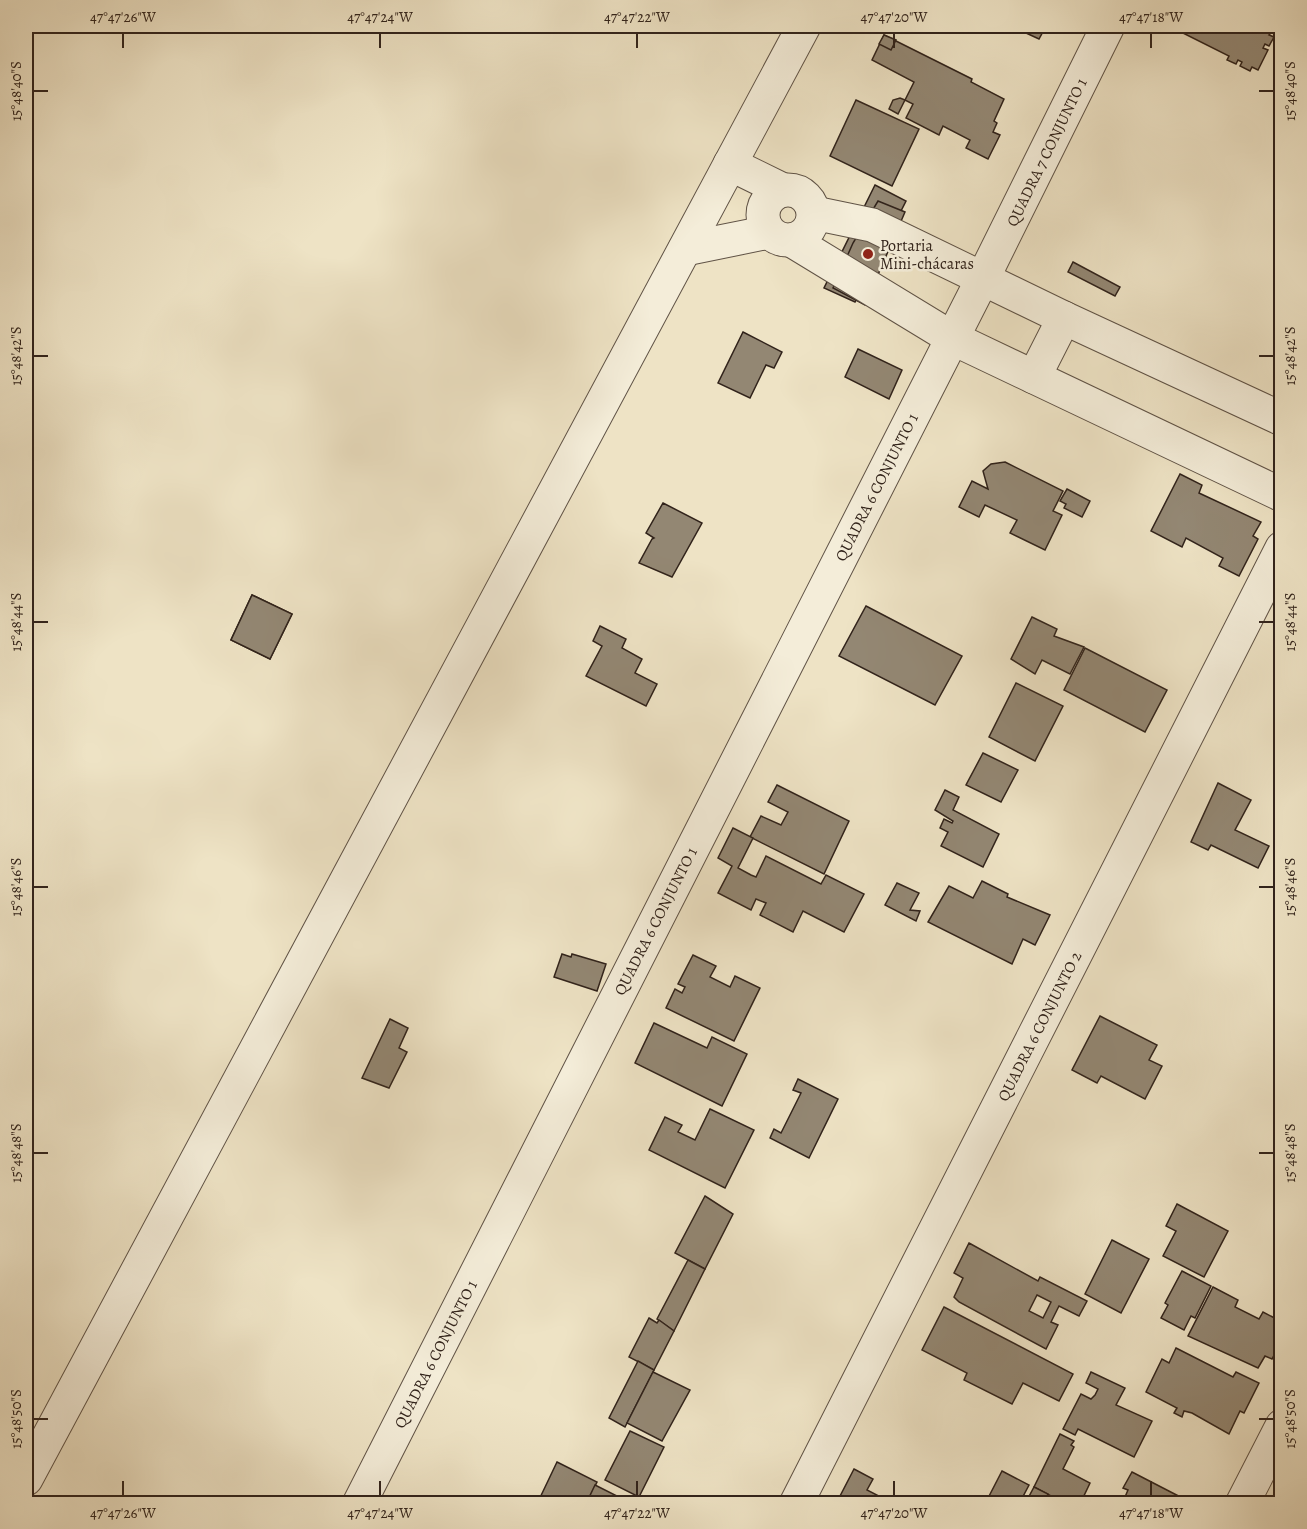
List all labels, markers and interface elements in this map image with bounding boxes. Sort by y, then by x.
text: 47°47'26"W [90,7,156,27]
text: 47°47'24"W [347,7,413,27]
text: 47°47'22"W [604,7,670,27]
text: 47°47'20"W [861,7,927,27]
text: 47°47'18"W [1119,7,1183,27]
text: 15°48'40"S [6,61,26,121]
text: 15°48'40"S [1280,61,1300,121]
street label: QUADRA 7 CONJUNTO 1 [1001,74,1093,230]
place label: Portaria Mini-chácaras [880,235,974,275]
marker: Portaria Mini-chácaras [861,247,875,261]
text: 15°48'42"S [6,326,26,386]
text: 15°48'42"S [1280,326,1300,386]
street label: QUADRA 6 CONJUNTO 1 [830,409,924,565]
text: 15°48'44"S [6,593,26,651]
text: 15°48'44"S [1280,593,1300,651]
street label: QUADRA 6 CONJUNTO 1 [609,843,703,999]
text: 15°48'46"S [6,858,26,916]
text: 15°48'46"S [1280,858,1300,916]
street label: QUADRA 6 CONJUNTO 2 [993,947,1087,1105]
text: 15°48'48"S [6,1123,26,1183]
text: 15°48'48"S [1280,1123,1300,1183]
street label: QUADRA 6 CONJUNTO 1 [389,1276,483,1432]
text: 15°48'50"S [6,1389,26,1449]
text: 15°48'50"S [1280,1389,1300,1449]
text: 47°47'26"W [90,1503,156,1523]
text: 47°47'24"W [347,1503,413,1523]
text: 47°47'22"W [604,1503,670,1523]
text: 47°47'20"W [861,1503,927,1523]
text: 47°47'18"W [1119,1503,1183,1523]

